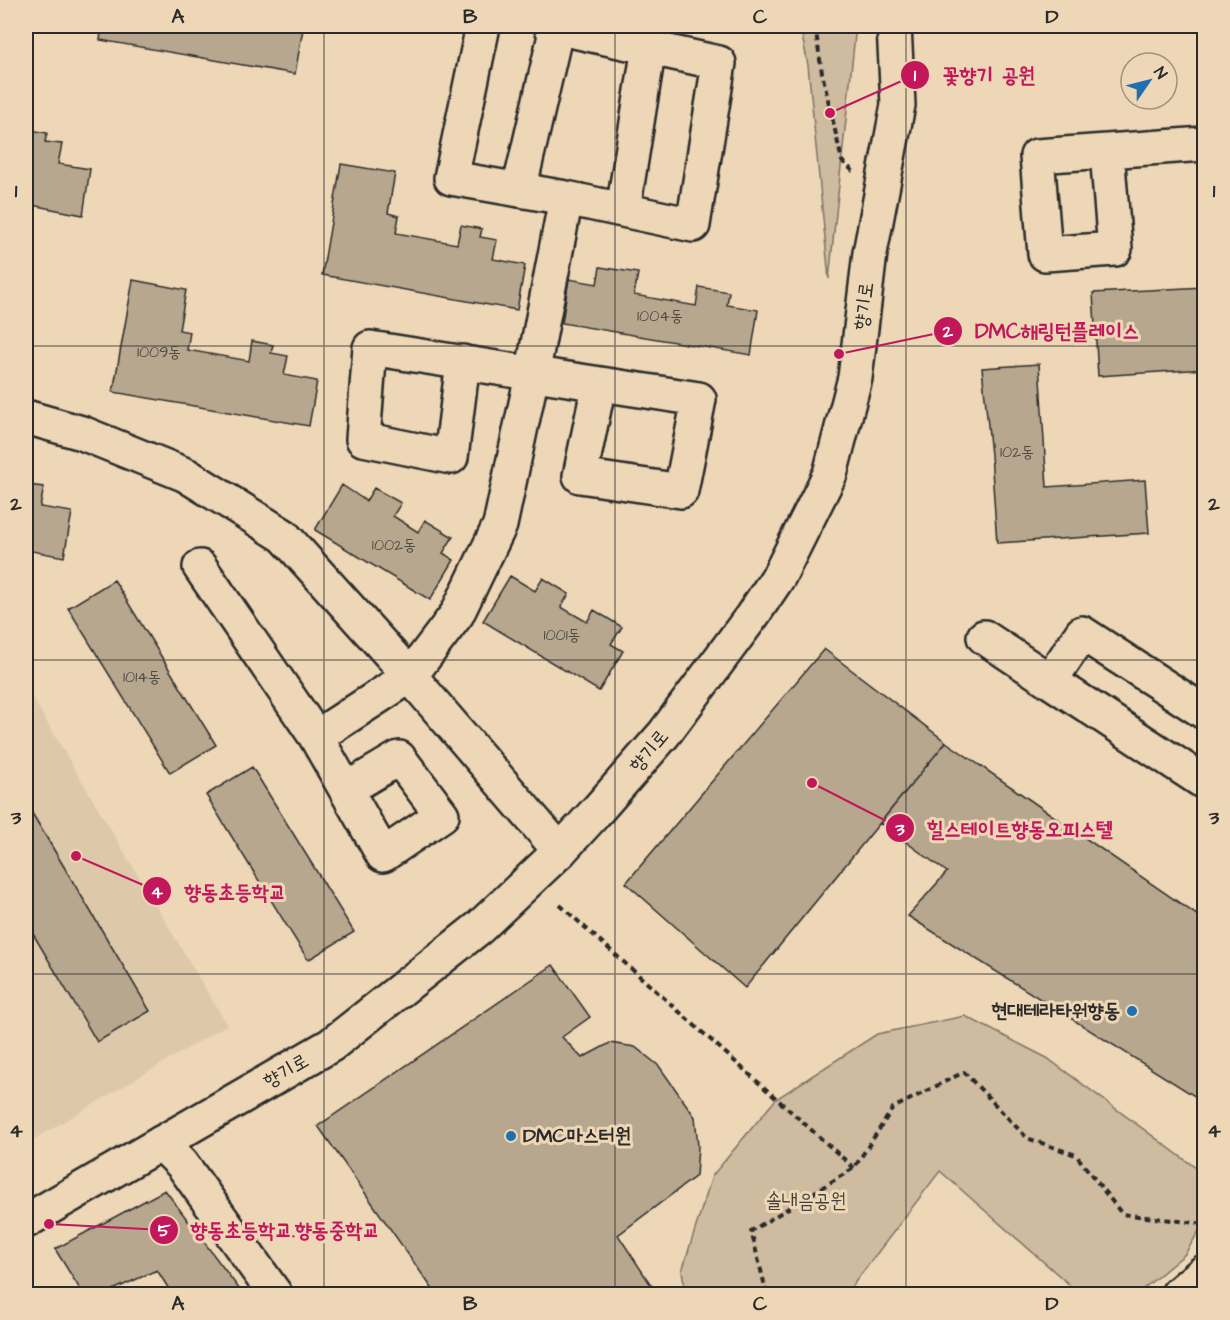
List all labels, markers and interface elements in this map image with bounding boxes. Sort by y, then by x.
text: A [172,3,185,31]
text: B [463,3,478,31]
text: C [753,3,768,31]
text: D [1046,3,1059,31]
north arrow [1119,51,1179,111]
callout: 꽃향기 공원 [900,56,1047,95]
text: 꽃향기 공원 [943,61,1036,90]
text: 1 [914,63,917,88]
text: N [1149,63,1172,83]
text: 1 [15,177,18,205]
text: 1 [1213,177,1216,205]
street label: 향기로 [847,280,881,332]
house number: 1004동 [637,305,683,327]
callout: DMC해링턴플레이스 [933,312,1151,351]
text: DMC해링턴플레이스 [975,317,1139,346]
text: 2 [942,319,954,344]
house number: 1009동 [137,341,181,363]
house number: 102동 [1000,441,1034,463]
text: 2 [9,490,22,518]
text: 2 [1207,490,1220,518]
house number: 1002동 [372,534,416,556]
house number: 1001동 [543,624,581,646]
house number: 1014동 [123,666,161,688]
street label: 향기로 [623,724,675,778]
text: 3 [10,804,22,832]
text: 3 [1208,804,1220,832]
callout: 힐스테이트향동오피스텔 [885,809,1125,848]
text: 힐스테이트향동오피스텔 [927,815,1113,844]
text: 3 [894,817,905,842]
callout: 향동초등학교 [142,872,297,911]
text: 향동초등학교 [183,878,286,907]
text: 4 [151,880,164,905]
place label: 현대테라타워향동 [991,997,1120,1025]
marker: 현대테라타워향동 [1125,1004,1139,1018]
street label: 향기로 [258,1047,314,1095]
text: 4 [9,1117,23,1145]
text: 4 [1207,1117,1221,1145]
place label: DMC마스터원 [523,1122,631,1150]
marker: DMC마스터원 [504,1129,518,1143]
park label: 솔내음공원 [766,1187,846,1215]
callout: 향동초등학교.향동중학교 [149,1210,391,1249]
text: 향동초등학교.향동중학교 [190,1216,379,1245]
text: 5 [158,1218,171,1243]
text: A [172,1290,185,1318]
text: B [463,1290,478,1318]
text: C [753,1290,768,1318]
text: D [1046,1290,1059,1318]

